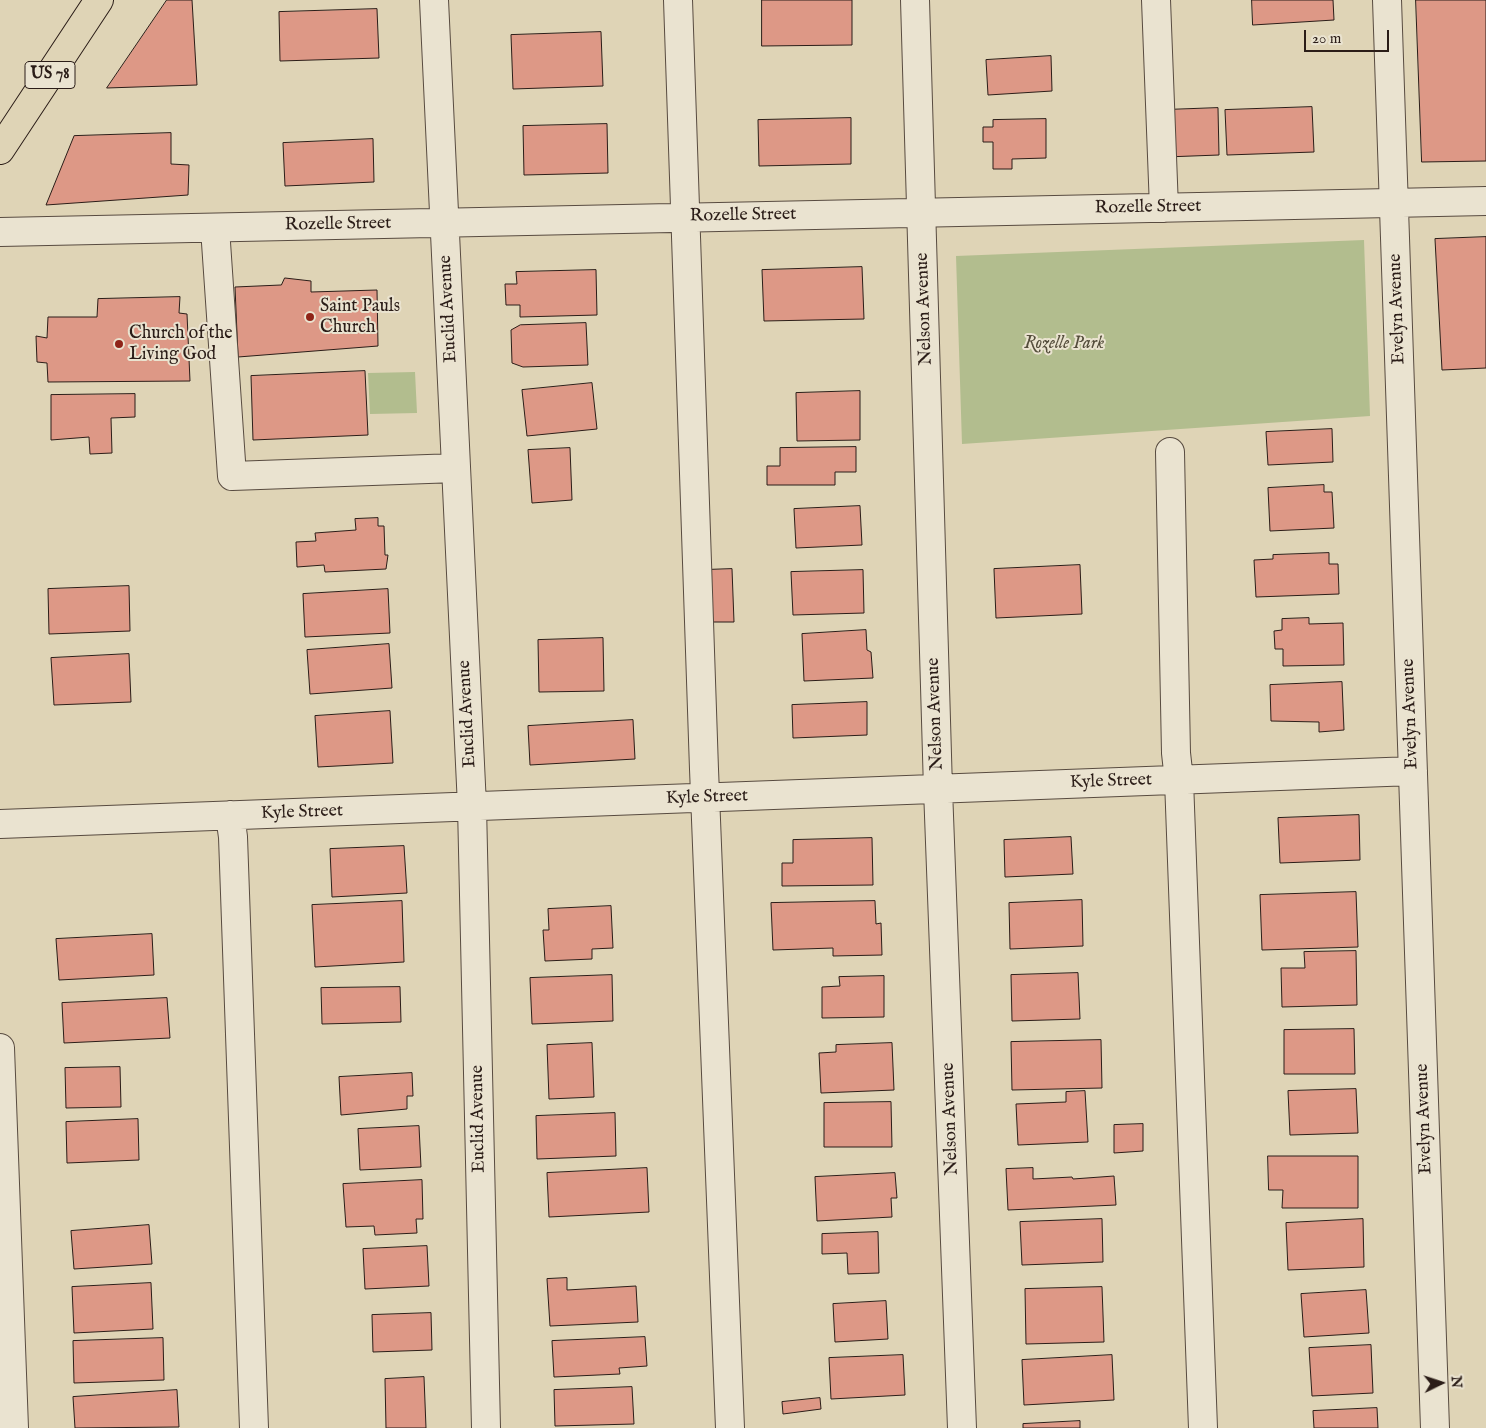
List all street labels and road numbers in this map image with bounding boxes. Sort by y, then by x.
road number: US 78 [25,62,75,88]
street label: Rozelle Street [1095,196,1201,220]
street label: Rozelle Street [690,204,796,228]
street label: Rozelle Street [285,213,391,237]
street label: Nelson Avenue [912,252,938,366]
street label: Evelyn Avenue [1385,253,1411,365]
street label: Euclid Avenue [435,255,463,363]
street label: Nelson Avenue [923,657,949,771]
street label: Evelyn Avenue [1398,658,1424,770]
street label: Euclid Avenue [454,660,482,768]
street label: Kyle Street [1069,770,1153,794]
street label: Kyle Street [665,786,749,810]
street label: Kyle Street [260,801,344,825]
street label: Nelson Avenue [938,1062,964,1176]
street label: Evelyn Avenue [1412,1063,1438,1175]
street label: Euclid Avenue [467,1065,491,1173]

